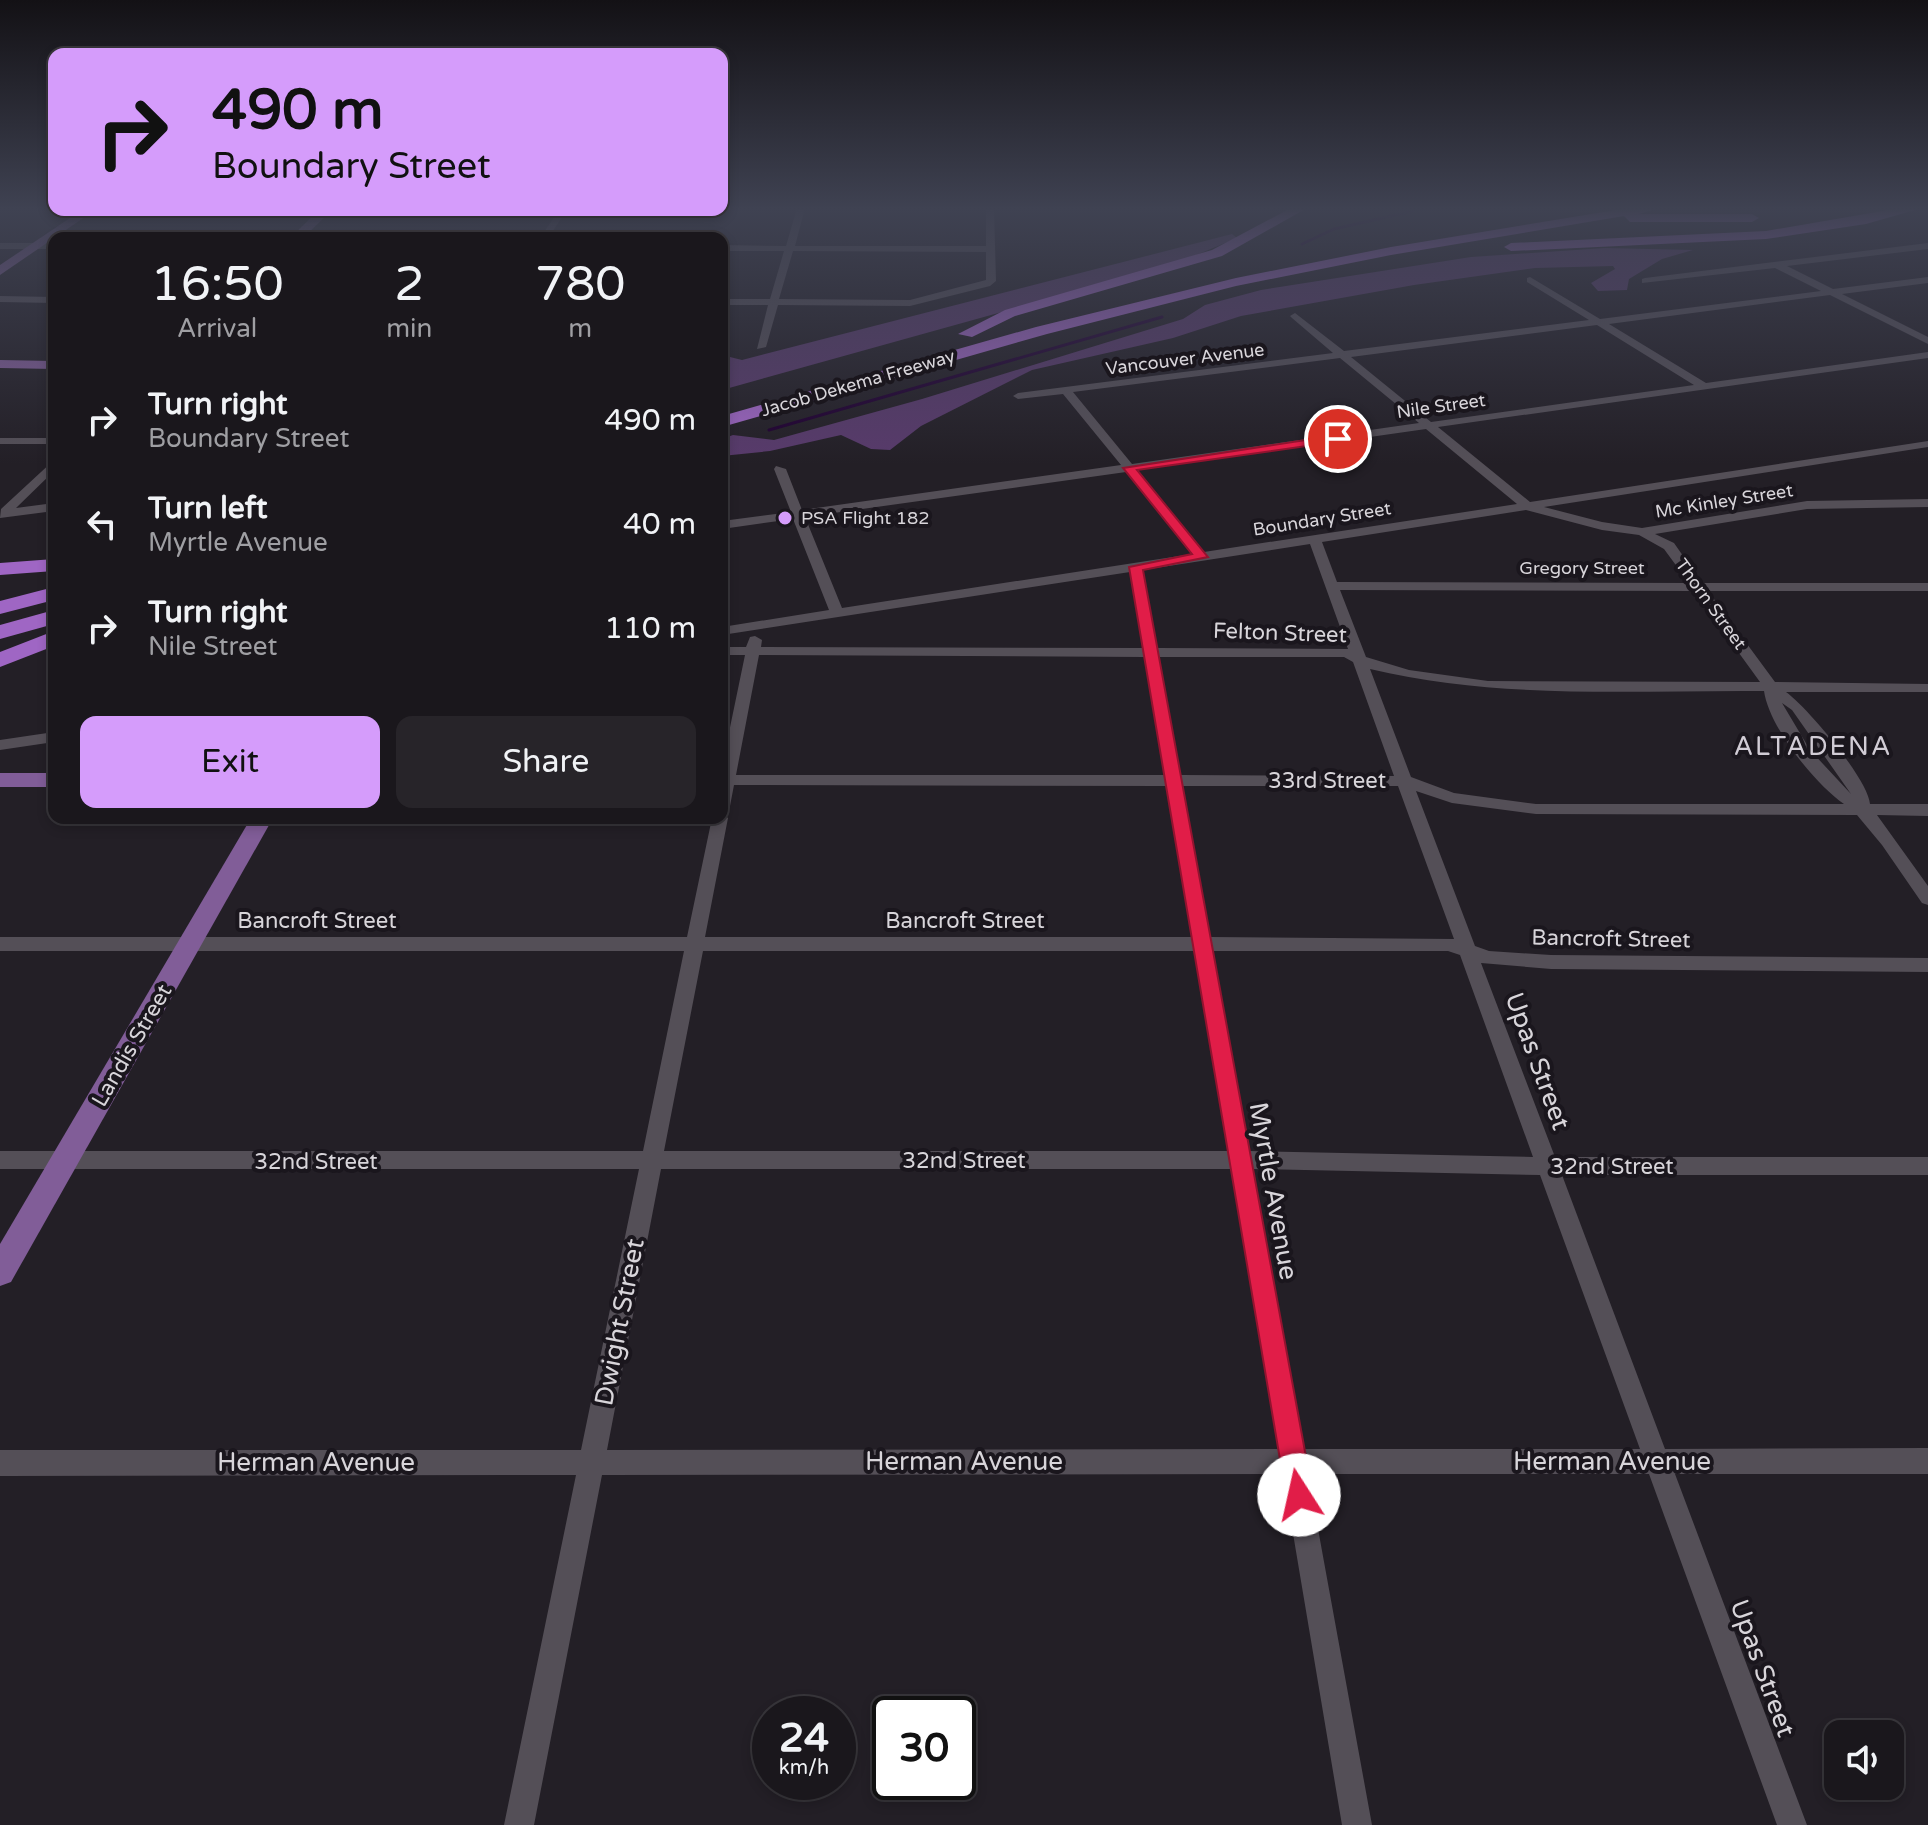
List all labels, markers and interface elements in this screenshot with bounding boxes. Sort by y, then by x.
text: 490 m [212,77,383,144]
icon: right [80,80,184,184]
text: Boundary Street [212,145,491,188]
text: 16:50 [151,256,284,314]
text: 2 [394,256,424,314]
text: 780 [535,256,625,314]
text: Arrival [177,313,257,344]
text: min [386,313,432,344]
text: m [568,313,592,344]
street label: Vancouver Avenue [1104,338,1266,380]
street label: Jacob Dekema Freeway [759,345,958,421]
text: Turn right [148,386,288,423]
street label: Nile Street [1395,389,1487,423]
icon: right [80,398,124,442]
text: 490 m [604,402,696,439]
pin [1304,405,1372,473]
icon: arrive [1316,417,1360,461]
text: Boundary Street [148,423,349,454]
street label: Mc Kinley Street [1653,479,1795,523]
text: Turn left [148,490,267,527]
street label: Boundary Street [1251,497,1393,541]
icon: left [80,502,124,546]
text: 40 m [623,506,696,543]
place label: PSA Flight 182 [801,507,930,529]
marker: PSA Flight 182 [776,509,794,527]
text: Myrtle Avenue [148,527,328,558]
street label: Thorn Street [1671,554,1751,654]
street label: Gregory Street [1519,557,1645,579]
text: Turn right [148,594,288,631]
icon: right [80,606,124,650]
text: 110 m [604,610,696,647]
street label: Felton Street [1213,618,1347,648]
text: Nile Street [148,631,277,662]
button: Exit [80,716,380,808]
button: Share [396,716,696,808]
district label: ALTADENA [1734,731,1892,762]
street label: 33rd Street [1268,768,1386,794]
street label: Bancroft Street [237,908,397,934]
street label: Bancroft Street [885,908,1045,934]
street label: Bancroft Street [1531,925,1691,953]
street label: Landis Street [86,980,177,1111]
street label: Upas Street [1498,988,1577,1134]
street label: Myrtle Avenue [1243,1100,1304,1282]
street label: 32nd Street [902,1148,1026,1174]
street label: 32nd Street [254,1149,378,1175]
street label: 32nd Street [1550,1154,1674,1180]
street label: Dwight Street [588,1236,651,1408]
street label: Herman Avenue [865,1446,1063,1477]
street label: Herman Avenue [1513,1446,1711,1477]
street label: Herman Avenue [217,1447,415,1478]
position arrow [1257,1453,1341,1537]
street label: Upas Street [1723,1595,1802,1741]
speed limit sign: 30 [872,1696,976,1800]
text: 24 [779,1714,829,1762]
map controls [1824,1720,1904,1800]
button: sound [1824,1720,1904,1800]
text: km/h [779,1756,829,1780]

